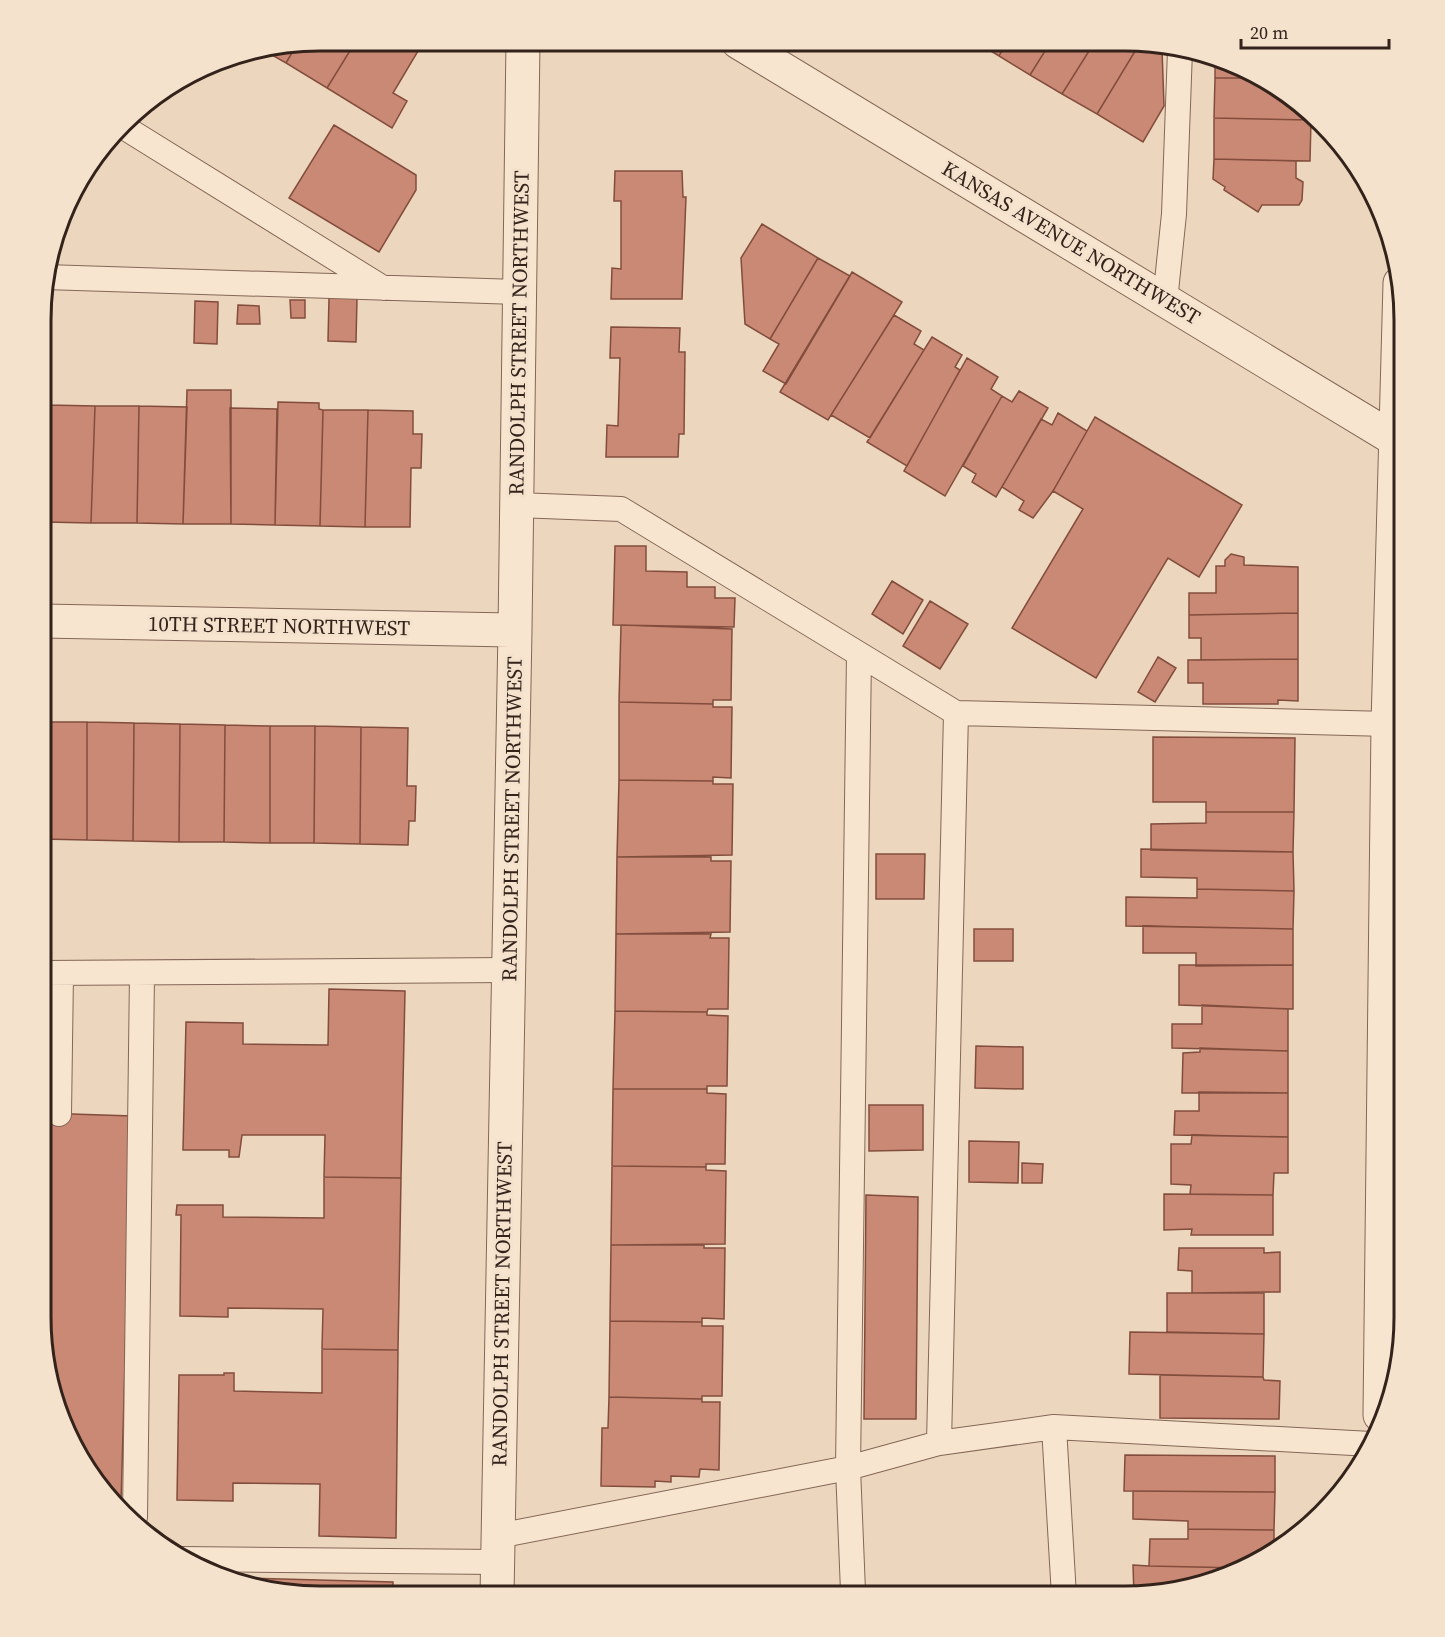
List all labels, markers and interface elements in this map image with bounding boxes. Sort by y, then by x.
scale bar [1241,12,1390,50]
text: 20 m [1250,20,1288,45]
street label: KANSAS AVENUE NORTHWEST [937,154,1206,332]
street label: RANDOLPH STREET NORTHWEST [501,170,536,496]
street label: 10TH STREET NORTHWEST [148,609,411,642]
street label: RANDOLPH STREET NORTHWEST [494,656,529,982]
street label: RANDOLPH STREET NORTHWEST [484,1141,519,1467]

